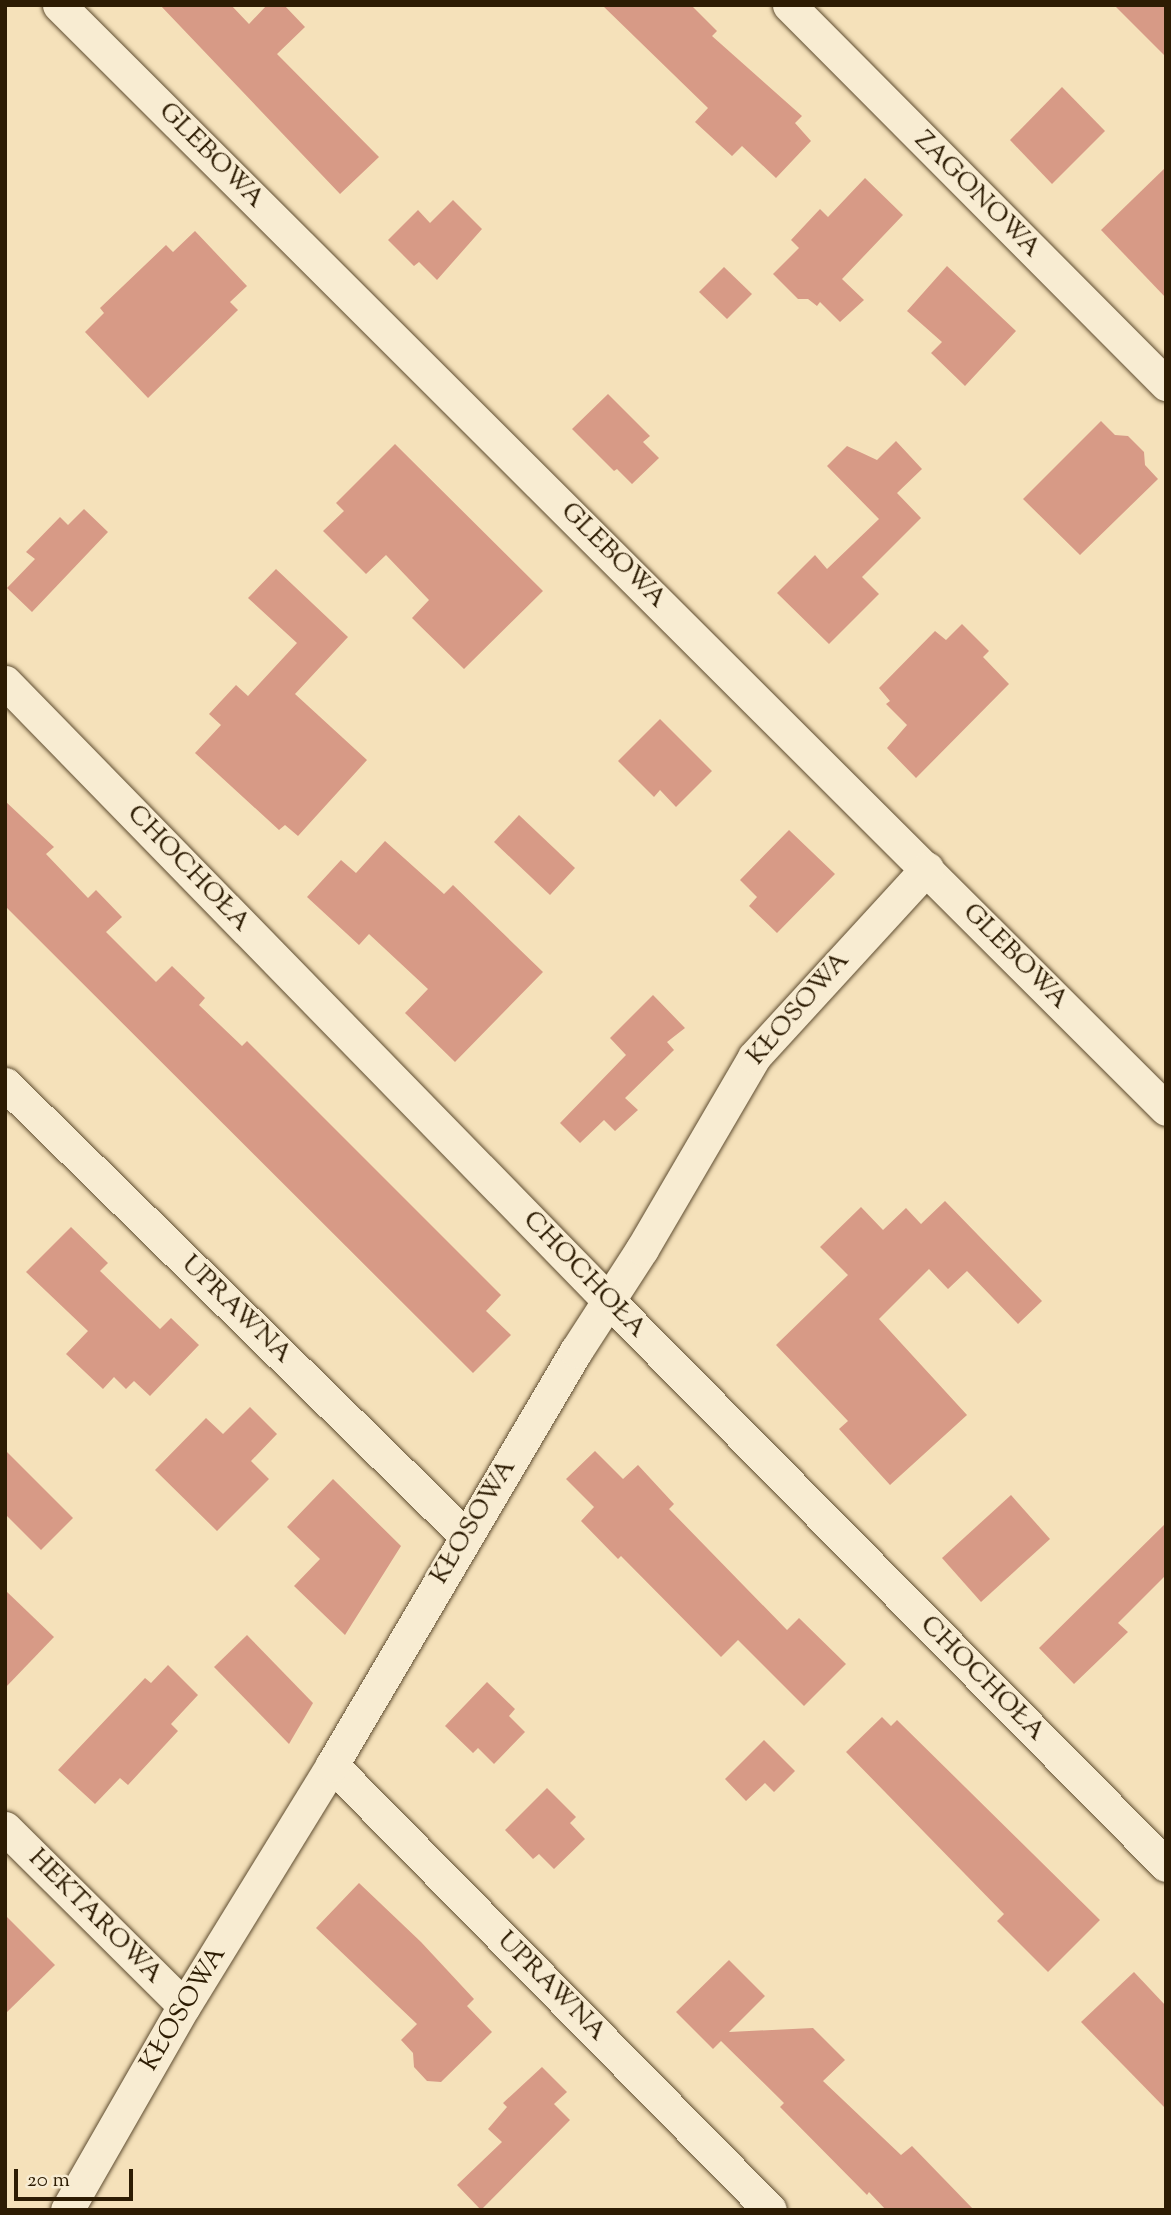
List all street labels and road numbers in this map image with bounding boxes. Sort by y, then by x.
street label: GLEBOWA [152,97,270,215]
street label: ZAGONOWA [907,125,1047,265]
street label: GLEBOWA [554,497,672,615]
street label: CHOCHOŁA [120,799,256,939]
street label: GLEBOWA [956,898,1074,1016]
street label: KŁOSOWA [741,946,857,1072]
street label: CHOCHOŁA [516,1205,652,1345]
street label: UPRAWNA [174,1249,298,1371]
street label: KŁOSOWA [425,1454,523,1590]
street label: CHOCHOŁA [913,1610,1051,1748]
street label: HEKTAROWA [21,1843,169,1991]
street label: UPRAWNA [490,1926,612,2048]
street label: KŁOSOWA [135,1941,233,2077]

